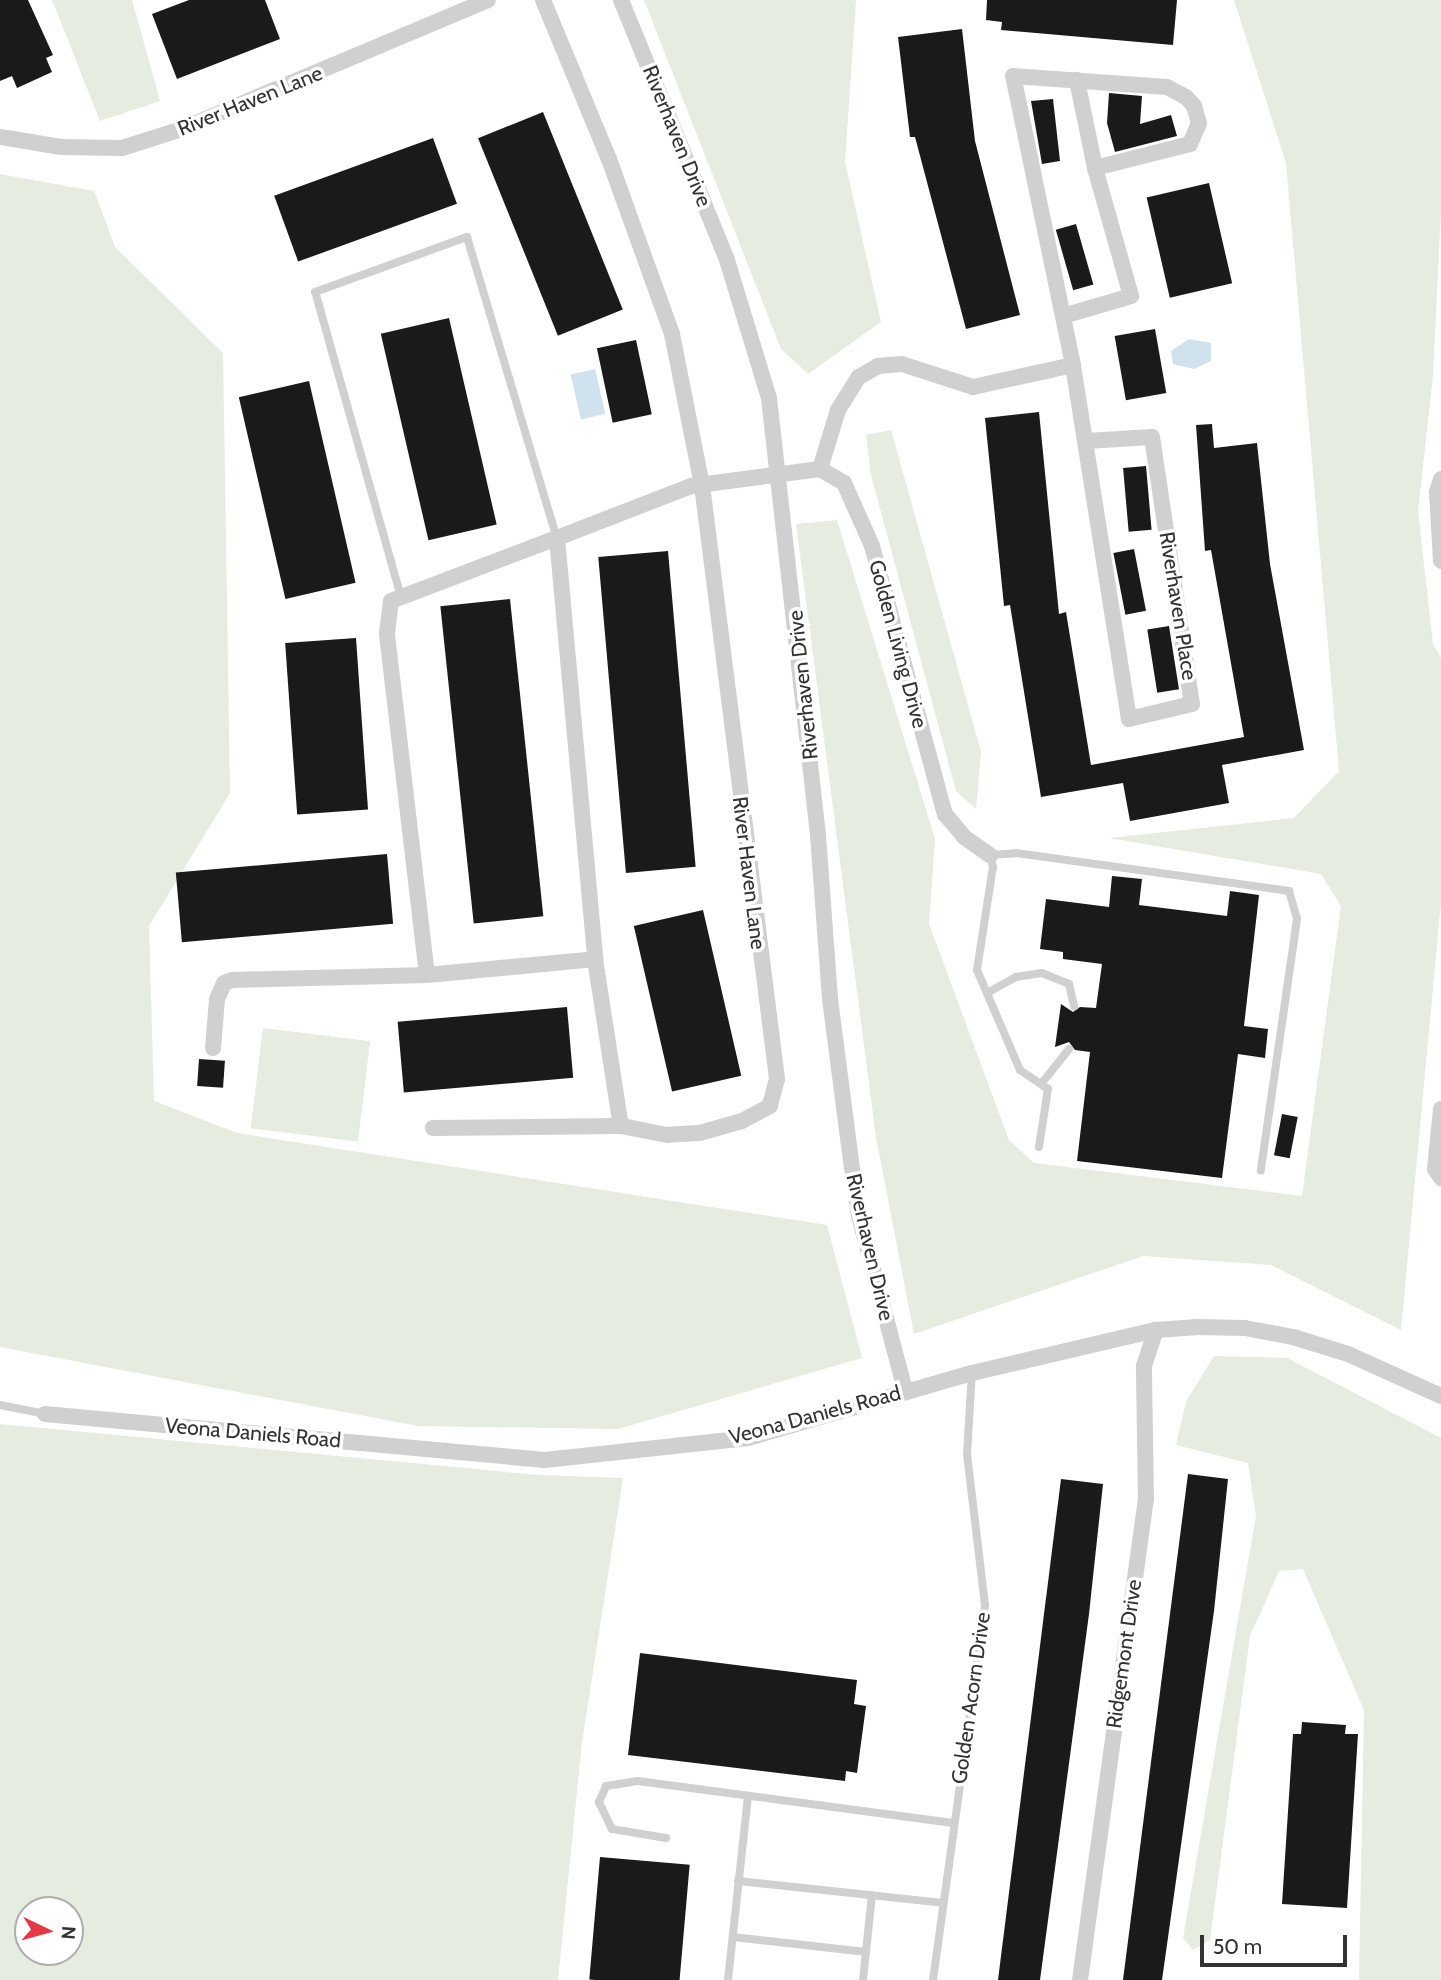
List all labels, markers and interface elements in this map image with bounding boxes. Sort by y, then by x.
street label: River Haven Lane [174,60,326,142]
street label: Riverhaven Drive [637,62,717,210]
street label: Riverhaven Place [1154,530,1202,682]
street label: Golden Living Drive [863,557,933,731]
street label: Riverhaven Drive [783,609,823,761]
street label: River Haven Lane [727,795,771,951]
street label: Riverhaven Drive [841,1171,899,1323]
street label: Veona Daniels Road [727,1380,903,1450]
street label: Veona Daniels Road [164,1413,342,1453]
street label: Ridgemont Drive [1101,1578,1147,1730]
street label: Golden Acorn Drive [946,1611,996,1785]
north arrow [14,1896,84,1966]
scale bar [1203,1920,1350,1964]
text: N [56,1925,80,1940]
text: 50 m [1213,1934,1262,1959]

